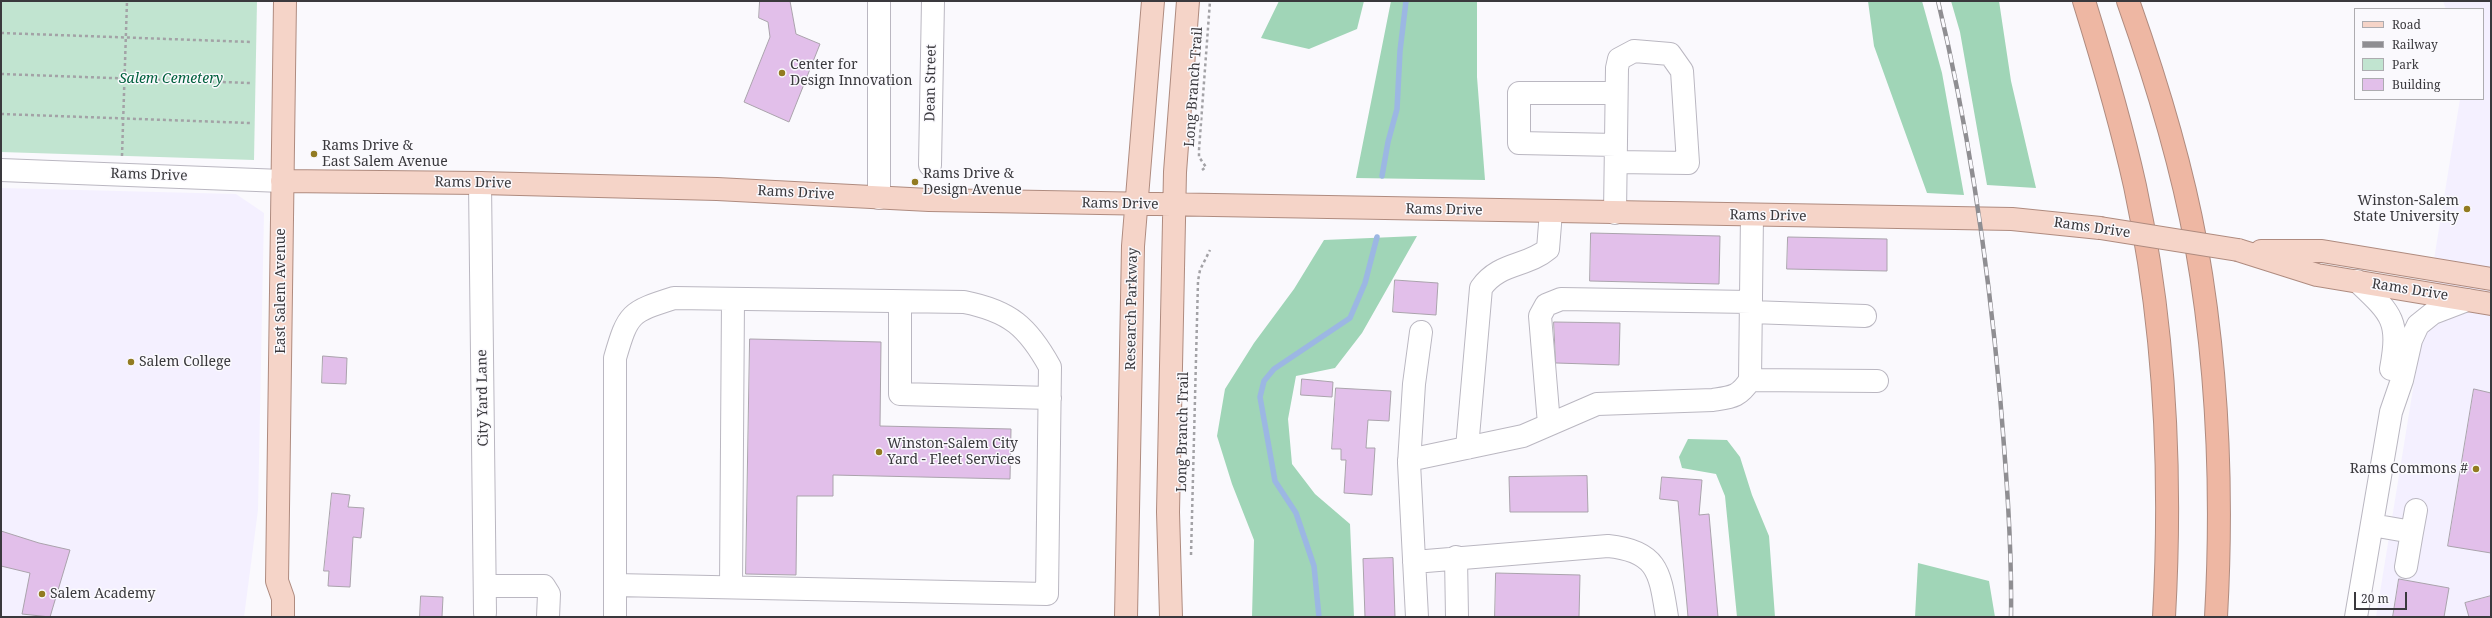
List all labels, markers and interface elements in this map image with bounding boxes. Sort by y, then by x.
legend [2354,8,2484,100]
text: Road [2392,16,2421,33]
street label: Long Branch Trail [1181,26,1207,148]
text: Railway [2392,36,2438,53]
street label: Dean Street [922,44,940,122]
text: Park [2392,56,2419,73]
place label: Center for Design Innovation [790,57,912,90]
marker: Center for Design Innovation [777,68,787,78]
park label: Salem Cemetery [119,71,223,87]
text: Building [2392,76,2440,93]
place label: Rams Drive & East Salem Avenue [322,138,448,170]
marker: Rams Drive & East Salem Avenue [309,149,319,159]
street label: Rams Drive [110,165,188,185]
place label: Rams Drive & Design Avenue [923,166,1022,198]
street label: Rams Drive [434,174,512,192]
marker: Rams Drive & Design Avenue [910,177,920,187]
street label: Rams Drive [757,183,835,203]
place label: Winston-Salem State University [2353,193,2459,226]
street label: Rams Drive [1081,195,1159,213]
street label: Rams Drive [1405,201,1483,219]
marker: Winston-Salem State University [2462,204,2472,214]
street label: Rams Drive [1729,207,1807,225]
street label: Rams Drive [2053,214,2131,242]
street label: East Salem Avenue [273,228,289,354]
street label: Research Parkway [1123,247,1141,371]
street label: Rams Drive [2371,276,2449,304]
street label: City Yard Lane [474,349,492,447]
place label: Salem College [139,354,231,370]
marker: Salem College [126,357,136,367]
street label: Long Branch Trail [1174,372,1192,492]
place label: Winston-Salem City Yard - Fleet Services [887,436,1021,468]
marker: Winston-Salem City Yard - Fleet Services [874,447,884,457]
place label: Rams Commons # [2350,461,2468,477]
marker: Rams Commons # [2471,464,2481,474]
scale bar [2356,584,2409,610]
place label: Salem Academy [50,586,156,602]
marker: Salem Academy [37,589,47,599]
text: 20 m [2361,590,2389,607]

